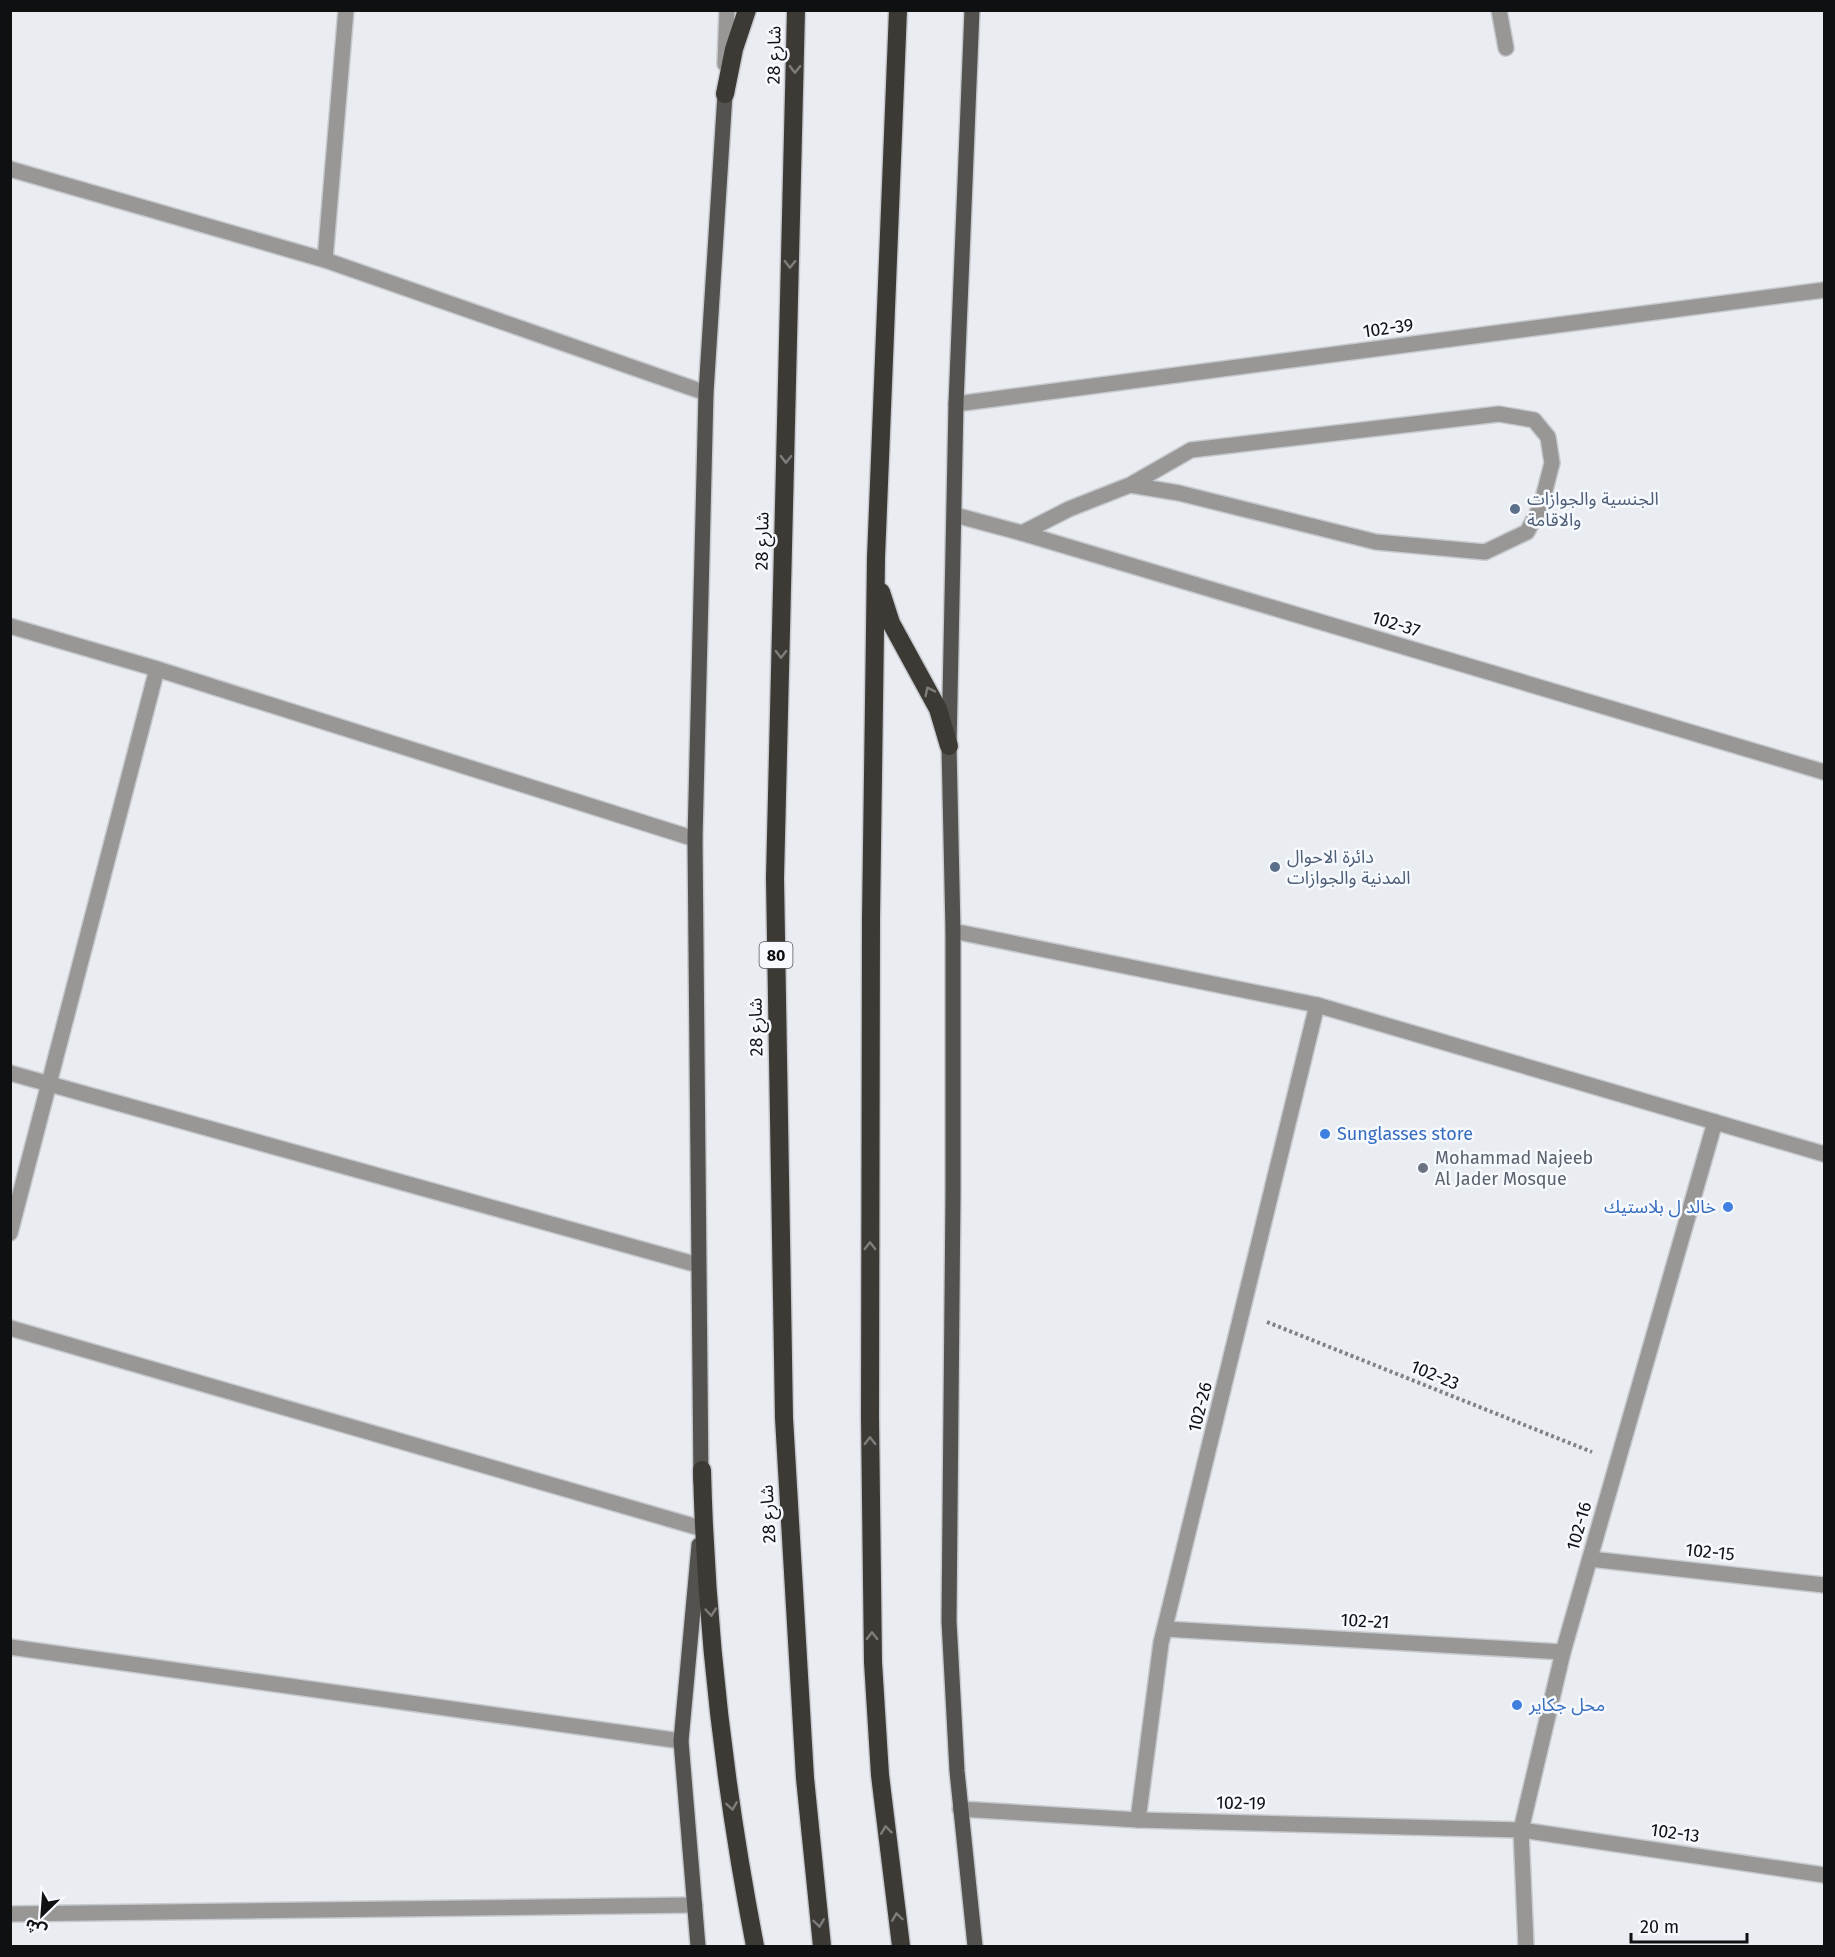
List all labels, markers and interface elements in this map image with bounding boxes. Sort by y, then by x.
street label: شارع 28 [762,25,789,85]
one-way arrow [789,64,801,73]
one-way arrow [784,259,797,268]
street label: 102-39 [1361,314,1415,342]
one-way arrow [779,454,792,463]
place label: الجنسية والجوازات والاقامة [1527,488,1659,531]
marker: الجنسية والجوازات والاقامة [1508,502,1522,516]
street label: شارع 28 [750,511,777,571]
street label: 102-37 [1369,606,1423,642]
one-way arrow [774,649,787,658]
one-way arrow [925,687,936,698]
place label: دائرة الاحوال المدنية والجوازات [1287,846,1411,889]
marker: دائرة الاحوال المدنية والجوازات [1268,860,1282,874]
road number: 80 [760,942,792,968]
street label: شارع 28 [744,997,771,1057]
place label: Sunglasses store [1337,1123,1473,1145]
marker: Sunglasses store [1318,1127,1332,1141]
place label: Mohammad Najeeb Al Jader Mosque [1435,1147,1593,1190]
marker: Mohammad Najeeb Al Jader Mosque [1416,1161,1430,1175]
place label: خالد ل بلاستيك [1604,1196,1716,1218]
marker: خالد ل بلاستيك [1721,1200,1735,1214]
one-way arrow [864,1241,876,1250]
street label: 102-23 [1407,1355,1463,1395]
street label: 102-26 [1183,1379,1217,1435]
one-way arrow [864,1436,876,1445]
street label: شارع 28 [755,1484,784,1544]
street label: 102-16 [1562,1499,1596,1553]
street label: 102-15 [1684,1538,1736,1566]
one-way arrow [704,1608,717,1617]
street label: 102-21 [1340,1609,1390,1633]
one-way arrow [866,1631,879,1640]
place label: محل جكاير [1528,1694,1605,1716]
marker: محل جكاير [1510,1698,1524,1712]
street label: 102-19 [1216,1792,1266,1814]
one-way arrow [725,1802,737,1811]
street label: 102-13 [1649,1819,1701,1847]
one-way arrow [881,1826,893,1835]
north arrow [12,1885,72,1945]
scale bar [1631,1906,1746,1944]
one-way arrow [891,1913,904,1922]
text: ش [22,1915,50,1941]
text: 20 m [1640,1916,1679,1938]
one-way arrow [812,1918,824,1927]

